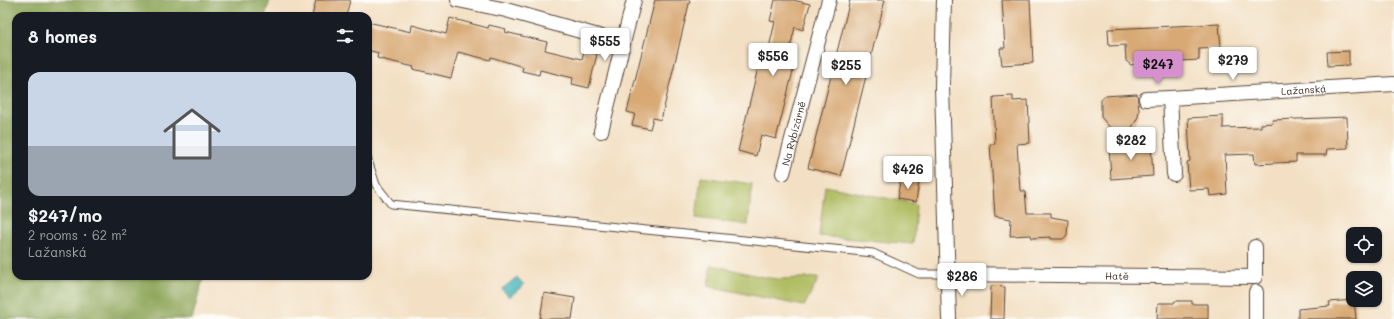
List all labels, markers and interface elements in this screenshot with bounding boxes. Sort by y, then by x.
text: 8 homes [28,25,97,47]
icon: filters [334,25,356,47]
pin: $555 [581,28,629,62]
text: $555 [590,32,620,49]
pin: $556 [749,43,797,77]
text: $556 [757,47,789,64]
pin: $279 [1209,47,1257,81]
pin: $247 [1134,51,1182,85]
text: $279 [1218,51,1248,68]
pin: $255 [822,52,870,86]
text: $247 [1143,55,1173,72]
text: $255 [831,56,861,73]
street label: Lažanská [1281,81,1327,98]
icon: home [156,98,228,170]
street label: Na Rybízárně [778,99,809,167]
pin: $282 [1107,127,1155,161]
text: $282 [1116,131,1146,148]
pin: $426 [884,156,932,190]
text: $426 [892,160,924,177]
text: $247/mo [28,204,102,226]
text: 2 rooms · 62 m² [28,226,127,243]
map controls [1346,227,1382,307]
button: locate [1346,227,1382,263]
text: Lažanská [28,243,87,260]
pin: $286 [938,263,986,297]
text: $286 [946,267,978,284]
street label: Hatě [1105,269,1129,283]
button: layers [1346,271,1382,307]

